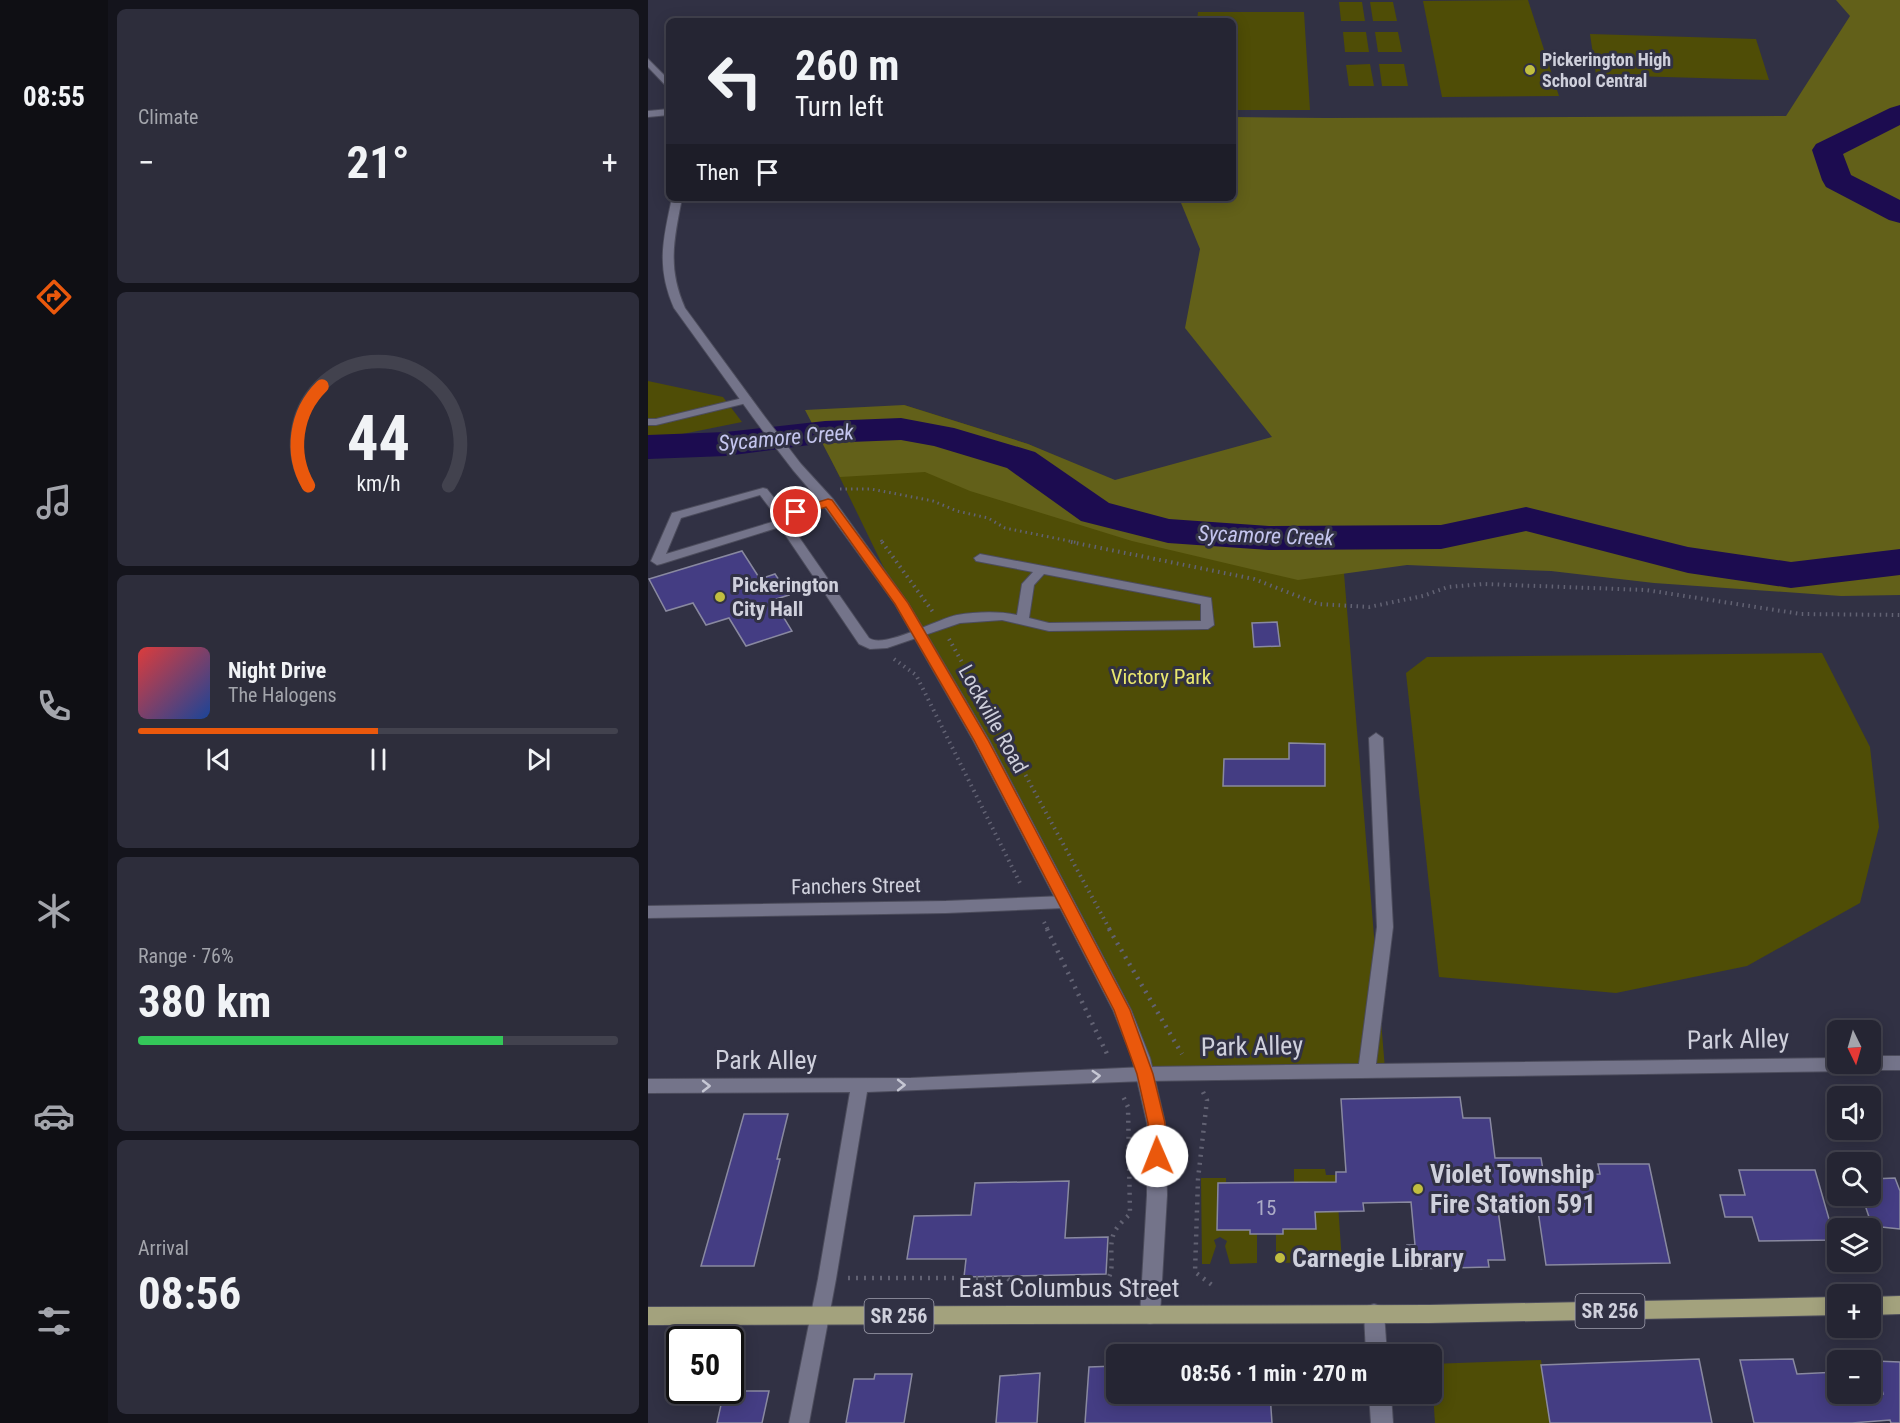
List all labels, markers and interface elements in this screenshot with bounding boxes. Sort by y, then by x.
text: 260 m [795,41,900,90]
icon: left [696,42,774,120]
place label: Pickerington High School Central [1542,49,1671,91]
marker: Pickerington High School Central [1523,63,1537,77]
text: 08:55 [23,81,85,113]
text: Turn left [795,91,884,123]
text: Climate [138,105,198,129]
text: 21° [347,136,410,189]
text: − [138,143,155,182]
text: + [602,143,618,182]
icon: arrive [751,156,784,189]
text: Then [696,160,739,185]
icon: directions [33,276,75,318]
text: 44 [346,402,410,475]
water label: Sycamore Creek [717,419,855,456]
text: km/h [356,471,400,496]
icon: music [33,481,75,523]
pin [770,486,821,537]
icon: arrive [779,495,812,528]
water label: Sycamore Creek [1198,521,1335,550]
place label: Pickerington City Hall [732,573,839,621]
marker: Pickerington City Hall [713,590,727,604]
text: Night Drive [228,658,326,683]
street label: Lockville Road [953,661,1033,777]
park label: Victory Park [1111,665,1212,689]
text: The Halogens [228,683,337,707]
icon: phone [33,685,75,727]
icon: previous [202,743,235,776]
icon: pause [362,743,395,776]
icon: next [522,743,555,776]
street label: Fanchers Street [791,873,921,899]
icon: climate [33,890,75,932]
text: Range · 76% [138,944,234,968]
text: 380 km [138,975,271,1028]
north arrow [1827,1020,1881,1074]
map controls [1827,1020,1881,1404]
street label: Park Alley [1687,1023,1789,1055]
street label: Park Alley [1201,1030,1303,1062]
street label: Park Alley [715,1045,817,1075]
one-way arrow [1092,1070,1101,1083]
one-way arrow [897,1079,906,1091]
one-way arrow [702,1080,711,1092]
button: sound [1827,1086,1881,1140]
icon: car [33,1095,75,1137]
position arrow [1125,1124,1189,1188]
button: search [1827,1152,1881,1206]
place label: Violet Township Fire Station 591 [1430,1159,1596,1219]
marker: Violet Township Fire Station 591 [1411,1182,1425,1196]
house number: 15 [1256,1196,1276,1220]
button: layers [1827,1218,1881,1272]
text: Arrival [138,1236,189,1260]
place label: Carnegie Library [1292,1243,1464,1273]
marker: Carnegie Library [1273,1251,1287,1265]
text: 08:56 [138,1267,241,1320]
street label: East Columbus Street [959,1273,1179,1303]
button: + [1827,1284,1881,1338]
road number: SR 256 [1576,1294,1644,1328]
road number: SR 256 [864,1299,934,1333]
icon: filters [33,1300,75,1342]
speed limit sign: 50 [666,1326,744,1404]
button: − [1827,1350,1881,1404]
text: 08:56 · 1 min · 270 m [1181,1361,1367,1386]

